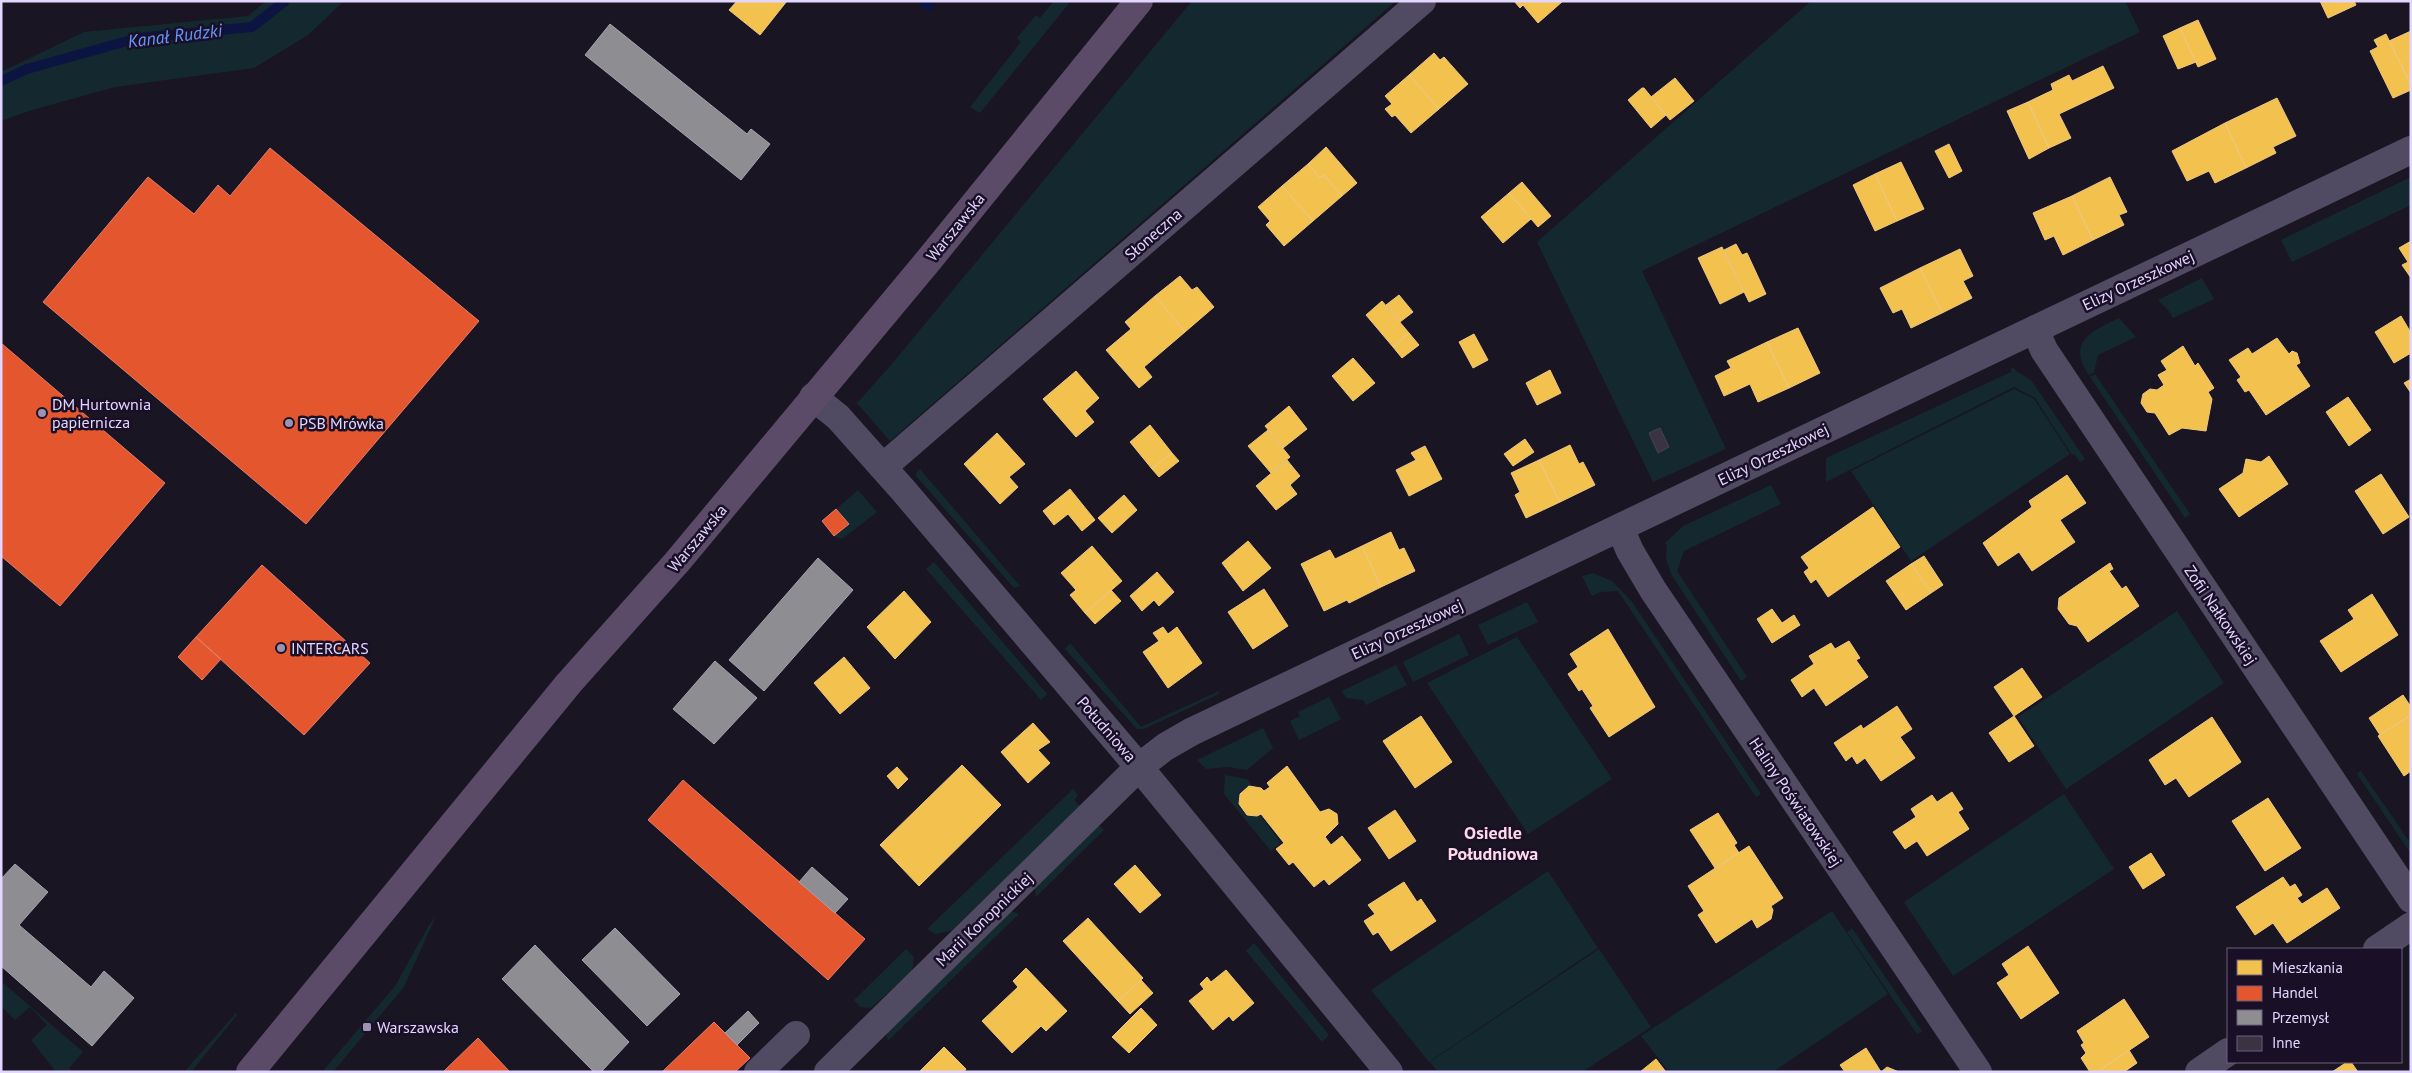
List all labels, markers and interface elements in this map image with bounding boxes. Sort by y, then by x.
water label: Kanał Rudzki [126,18,225,53]
street label: Warszawska [921,189,989,265]
street label: Słoneczna [1120,204,1186,264]
street label: Elizy Orzeszkowej [2079,245,2197,315]
place label: DM Hurtownia papiernicza [52,394,151,432]
marker: DM Hurtownia papiernicza [36,407,48,419]
place label: PSB Mrówka [299,413,384,433]
marker: PSB Mrówka [283,417,295,429]
street label: Elizy Orzeszkowej [1714,419,1832,489]
street label: Warszawska [663,500,731,576]
street label: Zofii Nałkowskiej [2180,561,2262,669]
street label: Elizy Orzeszkowej [1348,594,1466,664]
place label: INTERCARS [291,638,369,658]
marker: INTERCARS [275,642,287,654]
street label: Południowa [1073,692,1141,766]
street label: Haliny Poświatowskiej [1745,734,1847,870]
district label: Osiedle Południowa [1448,821,1538,865]
street label: Marii Konopnickiej [931,868,1037,970]
legend [2227,948,2402,1063]
text: Mieszkania [2272,958,2343,977]
text: Handel [2272,983,2318,1002]
text: Przemysł [2272,1008,2330,1027]
place label: Warszawska [377,1017,459,1037]
marker: Warszawska [361,1021,373,1033]
text: Inne [2272,1033,2300,1052]

